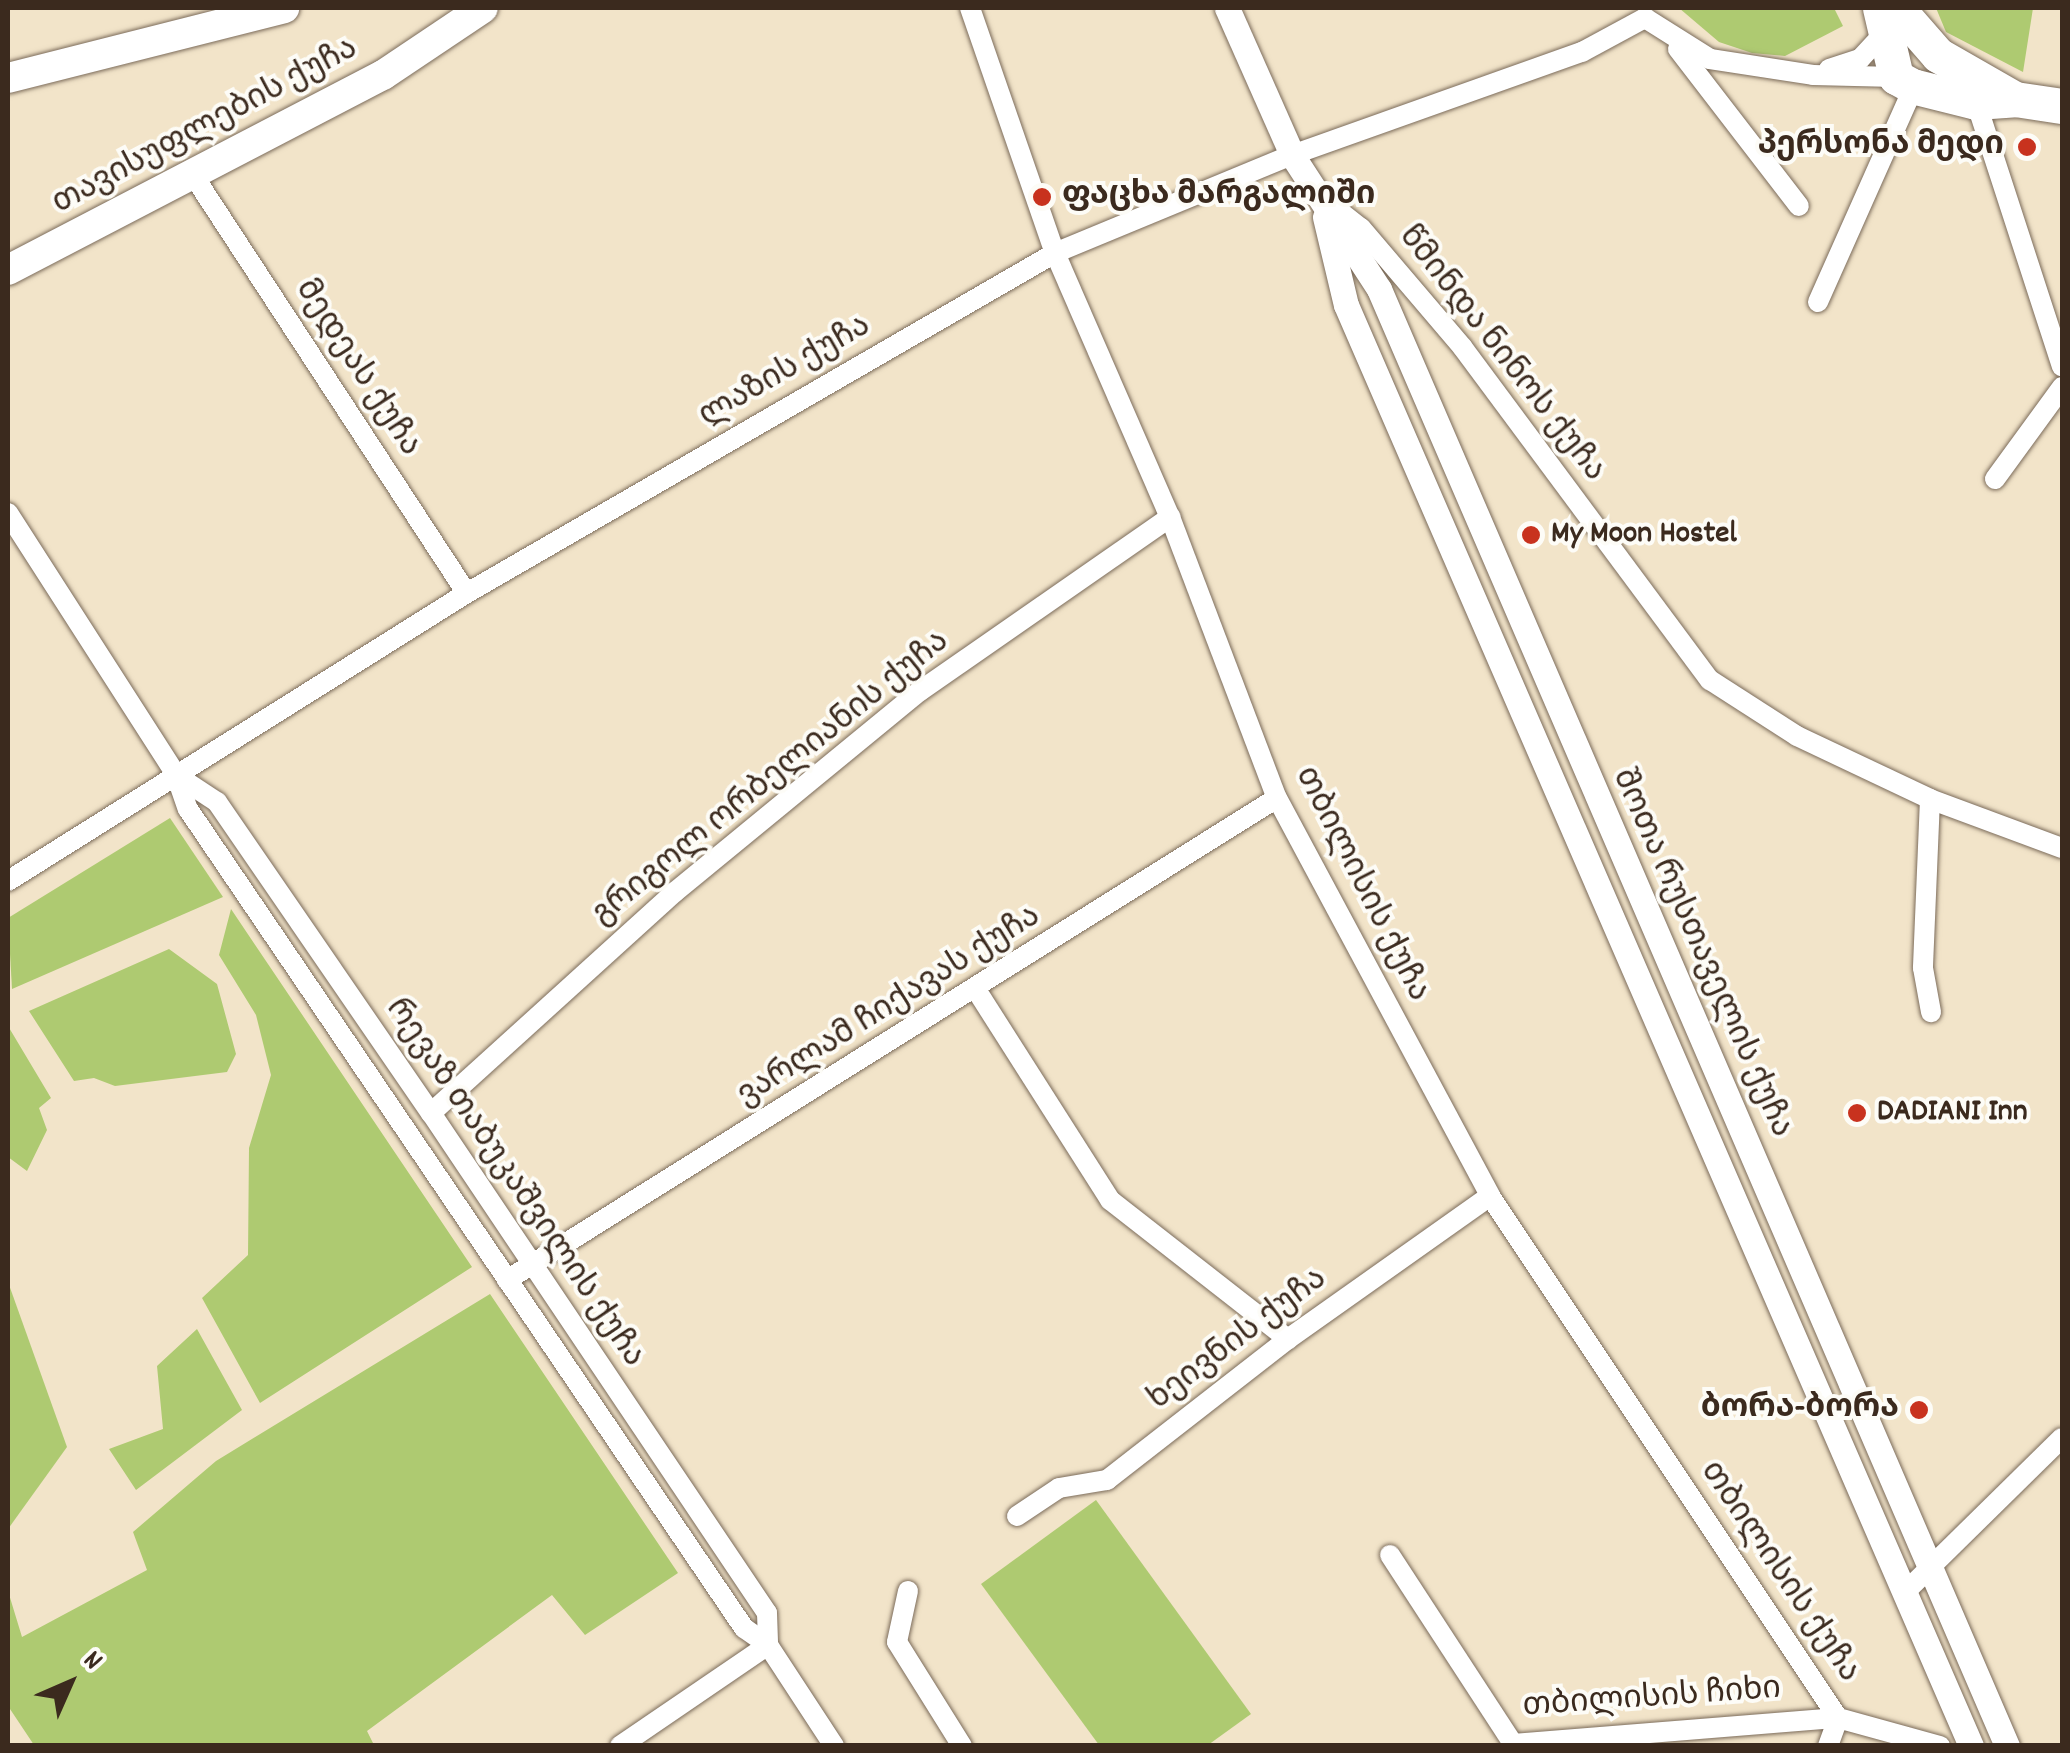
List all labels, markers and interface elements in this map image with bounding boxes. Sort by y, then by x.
street label: თავისუფლების ქუჩა [47,31,365,225]
place label: პერსონა მედი [1758,128,2004,166]
marker: პერსონა მედი [2014,134,2040,160]
place label: ფაცხა მარგალიში [1062,178,1375,216]
marker: ფაცხა მარგალიში [1031,186,1053,208]
street label: წმინდა ნინოს ქუჩა [1388,220,1612,490]
street label: მედეას ქუჩა [285,273,427,465]
street label: ლაზის ქუჩა [694,309,878,437]
place label: My Moon Hostel [1551,516,1737,554]
marker: My Moon Hostel [1520,524,1542,546]
street label: გრიგოლ ორბელიანის ქუჩა [586,624,958,936]
street label: თბილისის ქუჩა [1284,761,1436,1009]
street label: შოთა რუსთაველის ქუჩა [1601,764,1799,1144]
street label: ვარლამ ჩიქავას ქუჩა [731,899,1049,1117]
street label: რევაზ თაბუკაშვილის ქუჩა [375,993,651,1375]
place label: DADIANI Inn [1877,1094,2027,1132]
marker: DADIANI Inn [1846,1102,1868,1124]
street label: ხეივნის ქუჩა [1142,1262,1336,1420]
place label: ბორა-ბორა [1701,1391,1899,1429]
marker: ბორა-ბორა [1908,1399,1930,1421]
street label: თბილისის ქუჩა [1690,1455,1866,1691]
north arrow [20,1633,120,1733]
text: N [72,1643,110,1681]
street label: თბილისის ჩიხი [1522,1672,1782,1728]

